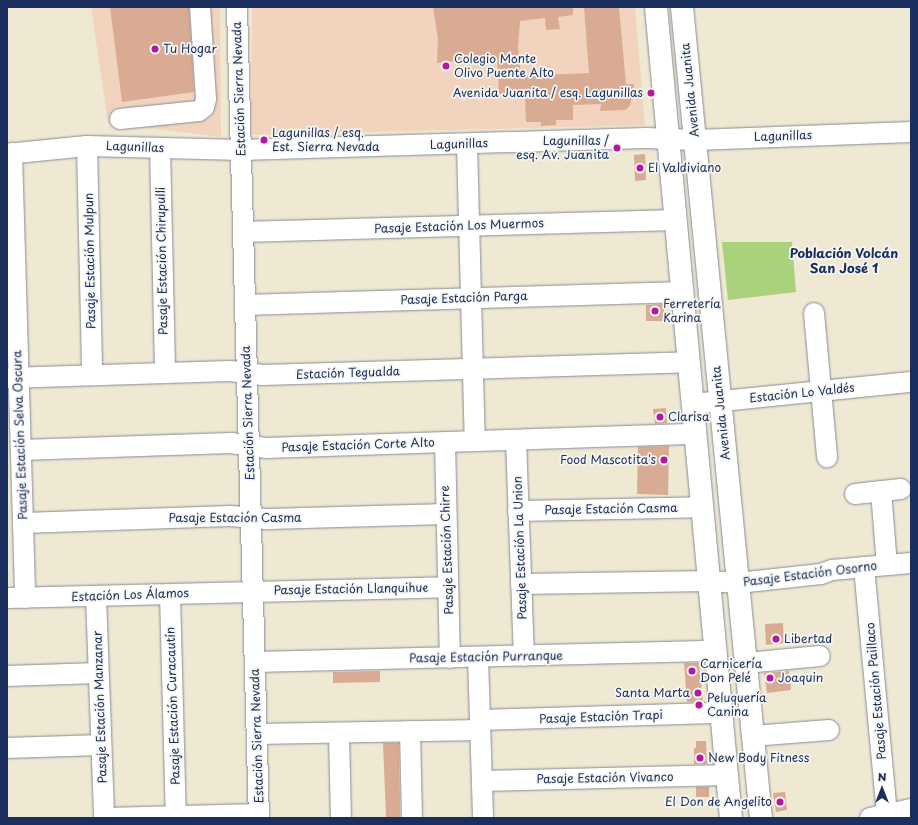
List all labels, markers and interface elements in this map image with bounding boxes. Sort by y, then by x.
street label: Estación Sierra Nevada [229,21,249,157]
place label: Tu Hogar [163,42,217,56]
street label: Avenida Juanita [678,42,702,138]
marker: Tu Hogar [150,44,160,54]
place label: Colegio Monte Olivo Puente Alto [454,52,554,80]
marker: Colegio Monte Olivo Puente Alto [441,61,451,71]
place label: Avenida Juanita / esq. Lagunillas [451,86,643,100]
marker: Avenida Juanita / esq. Lagunillas [646,88,656,98]
place label: Lagunillas / esq. Est. Sierra Nevada [272,126,380,154]
street label: Lagunillas [754,128,812,144]
place label: Lagunillas / esq. Av. Juanita [516,134,609,162]
marker: Lagunillas / esq. Est. Sierra Nevada [259,135,269,145]
street label: Lagunillas [430,136,488,152]
street label: Lagunillas [106,139,164,155]
marker: Lagunillas / esq. Av. Juanita [612,143,622,153]
place label: El Valdiviano [648,161,721,175]
marker: El Valdiviano [635,163,645,173]
street label: Pasaje Estación Chirupulli [154,187,170,335]
street label: Pasaje Estación Mulpun [82,193,98,329]
street label: Pasaje Estación Los Muermos [374,216,544,236]
district label: Población Volcán San José 1 [789,246,899,277]
street label: Pasaje Estación Parga [400,289,528,307]
place label: Ferretería Karina [663,297,721,325]
marker: Ferretería Karina [650,306,660,316]
street label: Estación Sierra Nevada [238,345,258,481]
street label: Pasaje Estación Selva Oscura [10,350,30,520]
street label: Estación Tegualda [296,364,400,382]
street label: Avenida Juanita [709,365,733,461]
street label: Estación Lo Valdés [749,380,855,406]
place label: Clarisa [668,410,709,424]
marker: Clarisa [655,412,665,422]
street label: Pasaje Estación Corte Alto [281,435,435,455]
place label: Food Mascotita's [559,453,656,467]
marker: Food Mascotita's [659,455,669,465]
street label: Pasaje Estación La Union [510,475,530,621]
street label: Pasaje Estación Chirre [438,485,456,615]
street label: Pasaje Estación Casma [544,501,678,517]
street label: Pasaje Estación Casma [168,511,302,525]
street label: Pasaje Estación Osorno [742,559,878,589]
street label: Pasaje Estación Llanquihue [273,580,429,598]
street label: Estación Los Álamos [71,586,189,604]
street label: Pasaje Estación Paillaco [863,622,889,760]
street label: Pasaje Estación Curacautín [163,627,183,785]
street label: Pasaje Estación Manzanar [90,630,110,784]
place label: Libertad [784,632,832,646]
marker: Libertad [771,634,781,644]
street label: Pasaje Estación Purranque [409,648,563,666]
place label: Carnicería Don Pelé [700,657,762,685]
marker: Carnicería Don Pelé [687,666,697,676]
street label: Estación Sierra Nevada [247,668,267,804]
place label: Joaquin [778,671,823,685]
marker: Joaquin [765,673,775,683]
place label: Santa Marta [615,686,690,700]
marker: Santa Marta [693,688,703,698]
place label: Peluquería Canina [707,691,767,719]
marker: Peluquería Canina [694,700,704,710]
street label: Pasaje Estación Trapi [539,708,663,726]
place label: New Body Fitness [708,751,808,765]
marker: New Body Fitness [695,753,705,763]
text: N [878,768,886,785]
north arrow [862,769,902,809]
street label: Pasaje Estación Vivanco [536,770,674,786]
place label: El Don de Angelito [665,795,772,809]
marker: El Don de Angelito [775,797,785,807]

